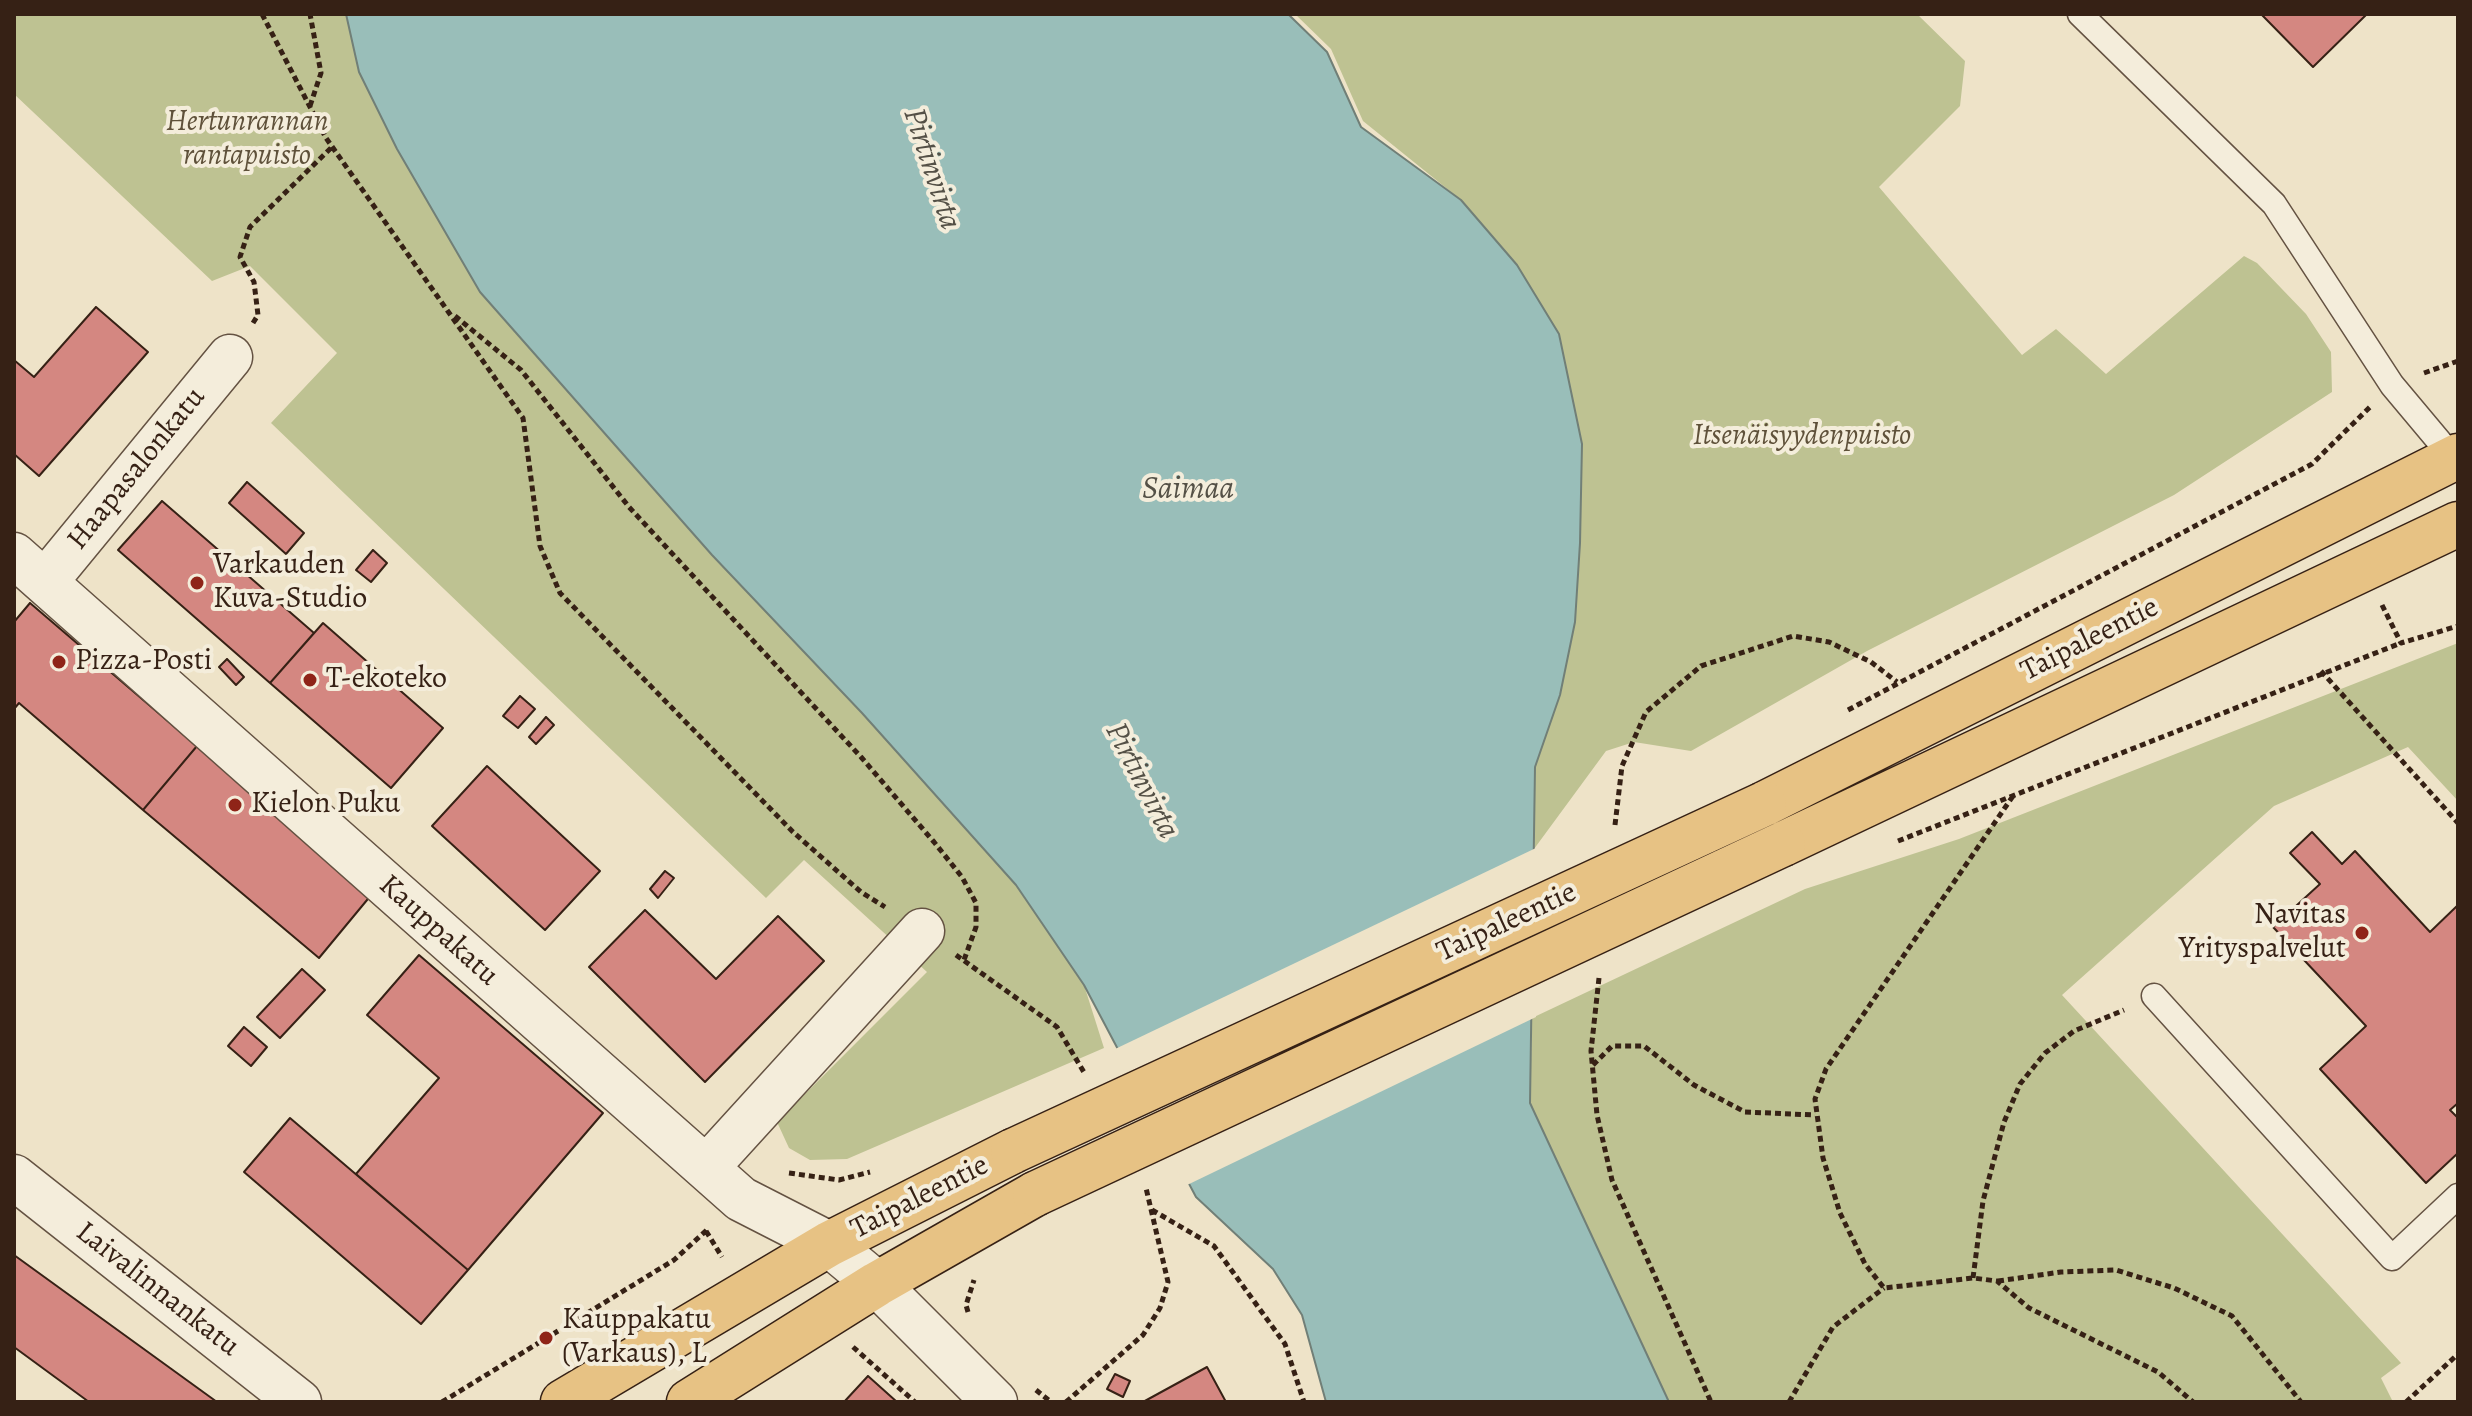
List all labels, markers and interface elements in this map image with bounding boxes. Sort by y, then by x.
water label: Pirtinvirta [893,103,969,235]
park label: Hertunrannan rantapuisto [166,105,328,176]
street label: Haapasalonkatu [60,380,214,558]
park label: Itsenäisyydenpuisto [1693,419,1911,455]
water label: Saimaa [1142,471,1234,509]
place label: Varkauden Kuva-Studio [213,548,367,618]
marker: Varkauden Kuva-Studio [188,574,206,592]
street label: Taipaleentie [2015,590,2165,690]
place label: Pizza-Posti [75,644,212,680]
marker: Pizza-Posti [50,653,68,671]
place label: T-ekoteko [326,662,447,698]
marker: T-ekoteko [301,671,319,689]
water label: Pirtinvirta [1095,716,1187,846]
place label: Kielon Puku [251,787,400,823]
marker: Kielon Puku [226,796,244,814]
street label: Kauppakatu [371,868,505,994]
street label: Taipaleentie [1432,875,1582,971]
place label: Navitas Yrityspalvelut [2179,898,2346,968]
marker: Navitas Yrityspalvelut [2353,924,2371,942]
street label: Taipaleentie [845,1148,995,1248]
street label: Laivalinnankatu [68,1215,246,1365]
place label: Kauppakatu (Varkaus), L [562,1303,711,1374]
marker: Kauppakatu (Varkaus), L [537,1329,555,1347]

